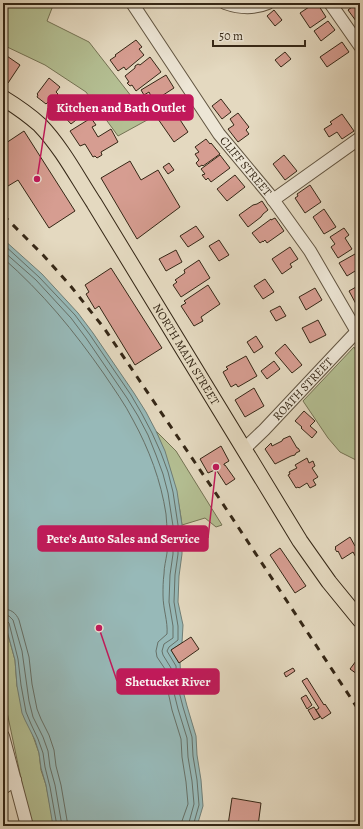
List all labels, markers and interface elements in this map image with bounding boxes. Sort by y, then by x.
scale bar [213,22,305,48]
text: 50 m [219,28,243,44]
callout: Kitchen and Bath Outlet [48,95,193,120]
text: Kitchen and Bath Outlet [56,99,186,116]
street label: CLIFF STREET [216,133,276,200]
street label: NORTH MAIN STREET [149,301,223,408]
street label: ROATH STREET [269,354,337,424]
callout: Pete's Auto Sales and Service [38,526,208,551]
text: Pete's Auto Sales and Service [46,530,200,547]
callout: Shetucket River [117,669,219,694]
text: Shetucket River [125,673,211,690]

